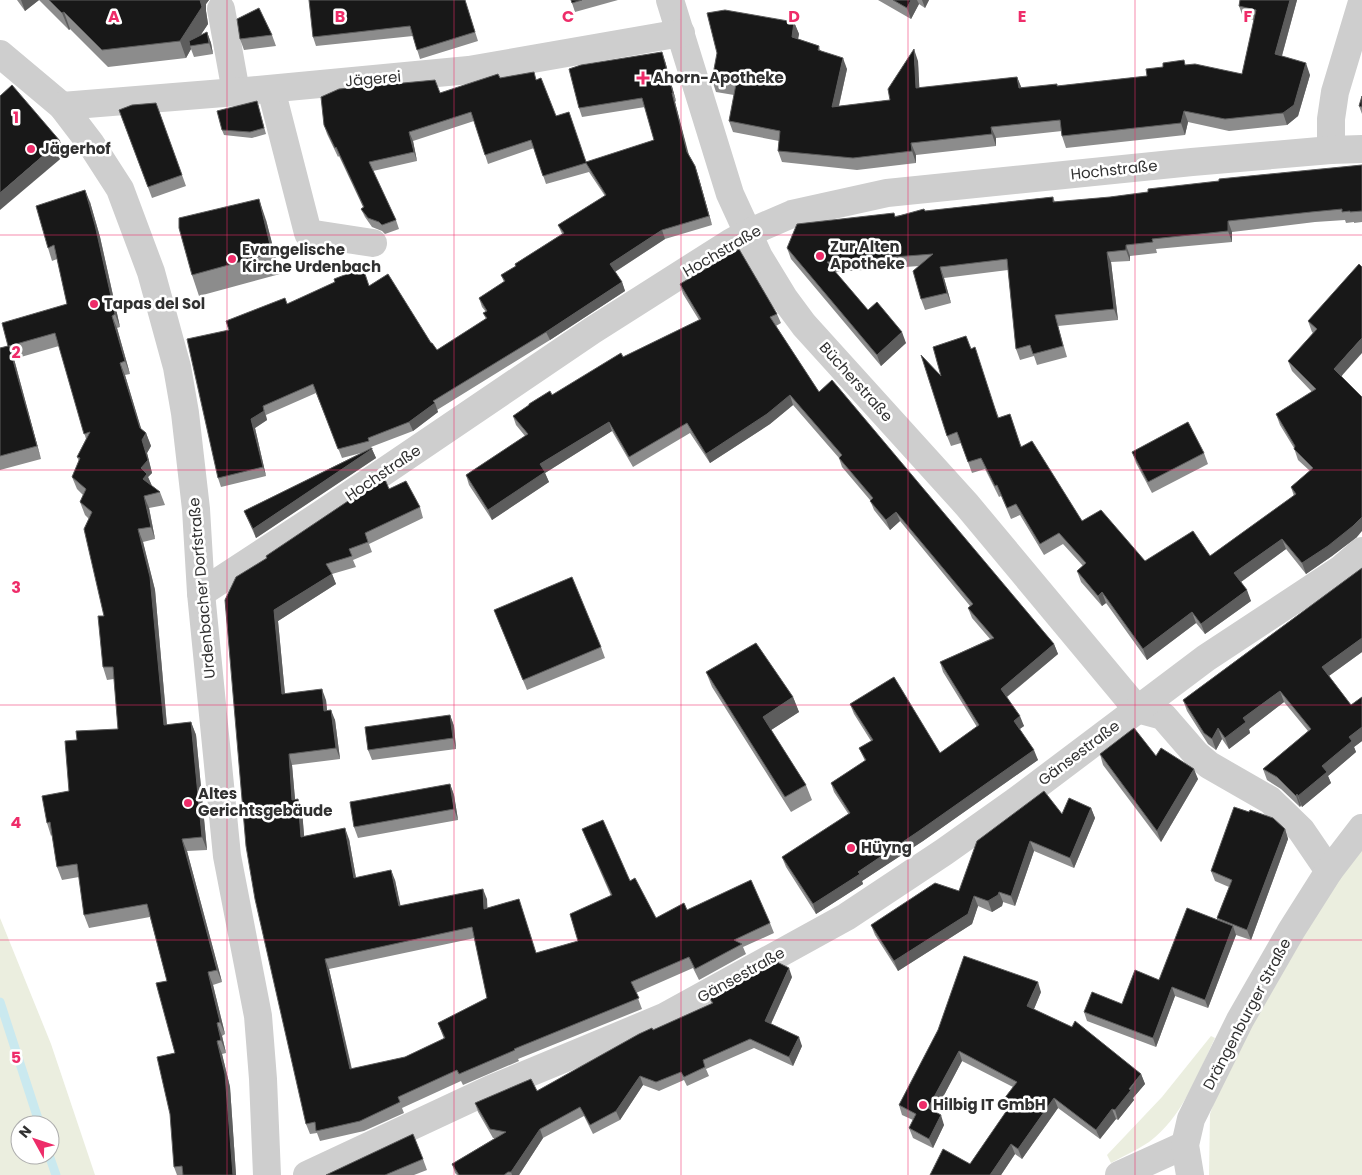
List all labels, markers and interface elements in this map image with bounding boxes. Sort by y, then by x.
text: A [108,5,120,28]
text: B [335,5,345,28]
text: C [562,5,574,28]
text: D [788,5,800,28]
text: E [1018,5,1026,28]
text: F [1244,5,1253,28]
street label: Jägerei [344,66,402,91]
place label: Ahorn-Apotheke [653,67,784,88]
marker: Ahorn-Apotheke [637,72,649,84]
text: 1 [13,106,19,129]
place label: Jägerhof [41,138,111,159]
marker: Jägerhof [25,143,37,155]
street label: Hochstraße [1069,155,1158,185]
street label: Hochstraße [679,220,765,281]
place label: Zur Alten Apotheke [830,236,905,274]
place label: Evangelische Kirche Urdenbach [242,239,381,277]
marker: Zur Alten Apotheke [814,250,826,262]
marker: Evangelische Kirche Urdenbach [226,253,238,265]
place label: Tapas del Sol [104,293,205,314]
marker: Tapas del Sol [88,298,100,310]
street label: Bücherstraße [815,337,898,426]
text: 2 [11,341,21,364]
street label: Hochstraße [341,439,425,506]
street label: Urdenbacher Dorfstraße [183,497,220,680]
text: 3 [11,576,21,599]
street label: Gänsestraße [1034,715,1124,790]
place label: Altes Gerichtsgebäude [198,783,333,821]
marker: Altes Gerichtsgebäude [182,797,194,809]
text: 4 [11,811,22,834]
place label: Hüyng [861,837,912,858]
marker: Hüyng [845,842,857,854]
street label: Drängenburger Straße [1198,934,1295,1093]
street label: Gänsestraße [693,942,788,1007]
text: 5 [11,1046,21,1069]
place label: Hilbig IT GmbH [933,1094,1046,1115]
marker: Hilbig IT GmbH [917,1099,929,1111]
north arrow [10,1115,60,1165]
text: N [14,1121,36,1142]

